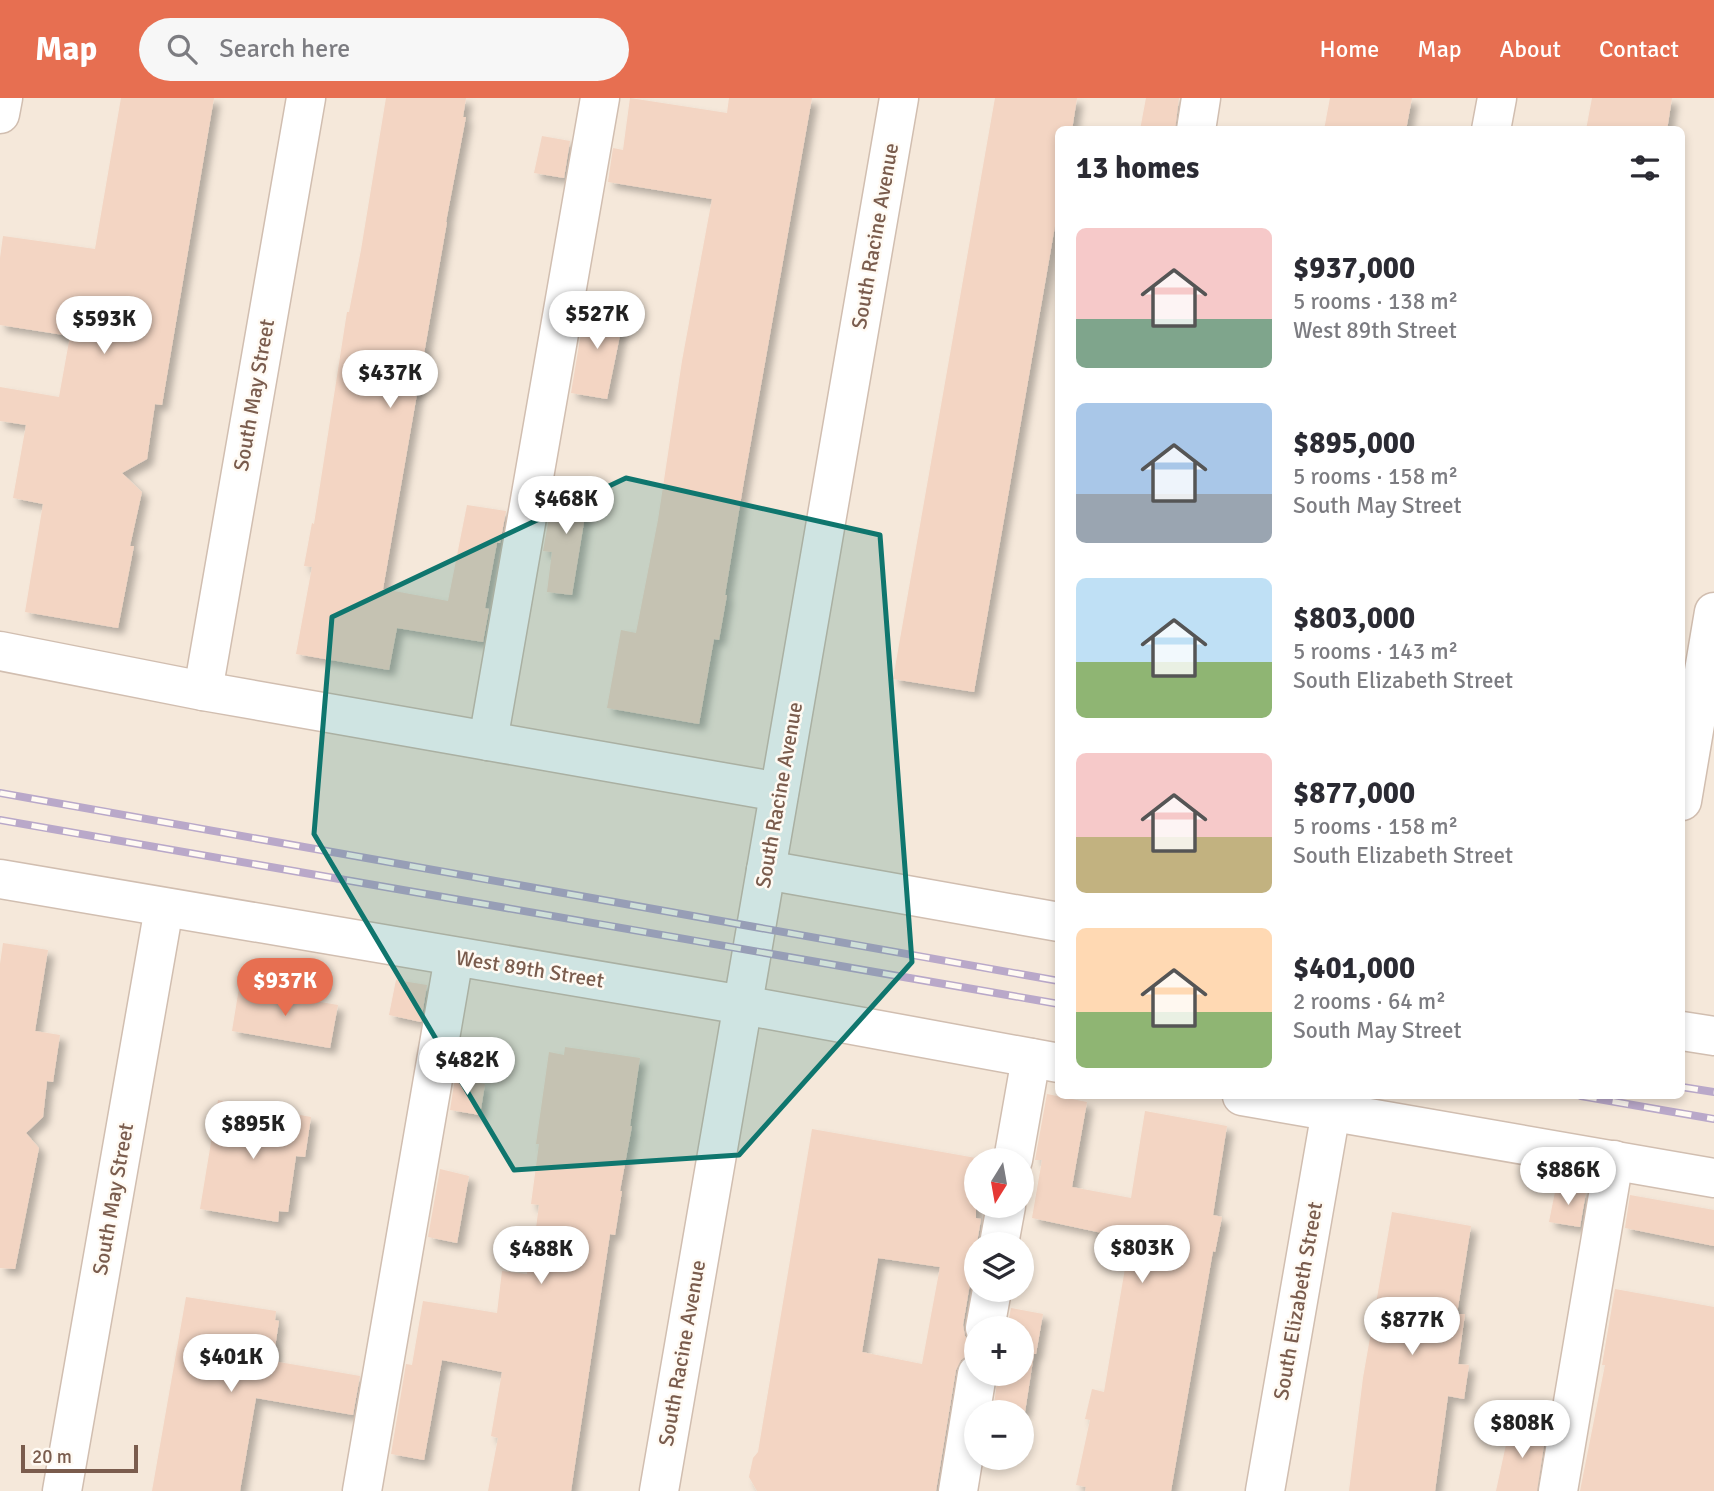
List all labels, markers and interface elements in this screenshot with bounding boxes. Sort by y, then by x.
search box [139,18,629,81]
text: Map [35,29,97,70]
icon: search [163,30,201,68]
text: Search here [219,33,350,65]
text: Home [1319,34,1379,64]
text: Map [1417,34,1462,64]
text: About [1500,34,1561,64]
text: Contact [1599,34,1679,64]
street label: South Racine Avenue [846,141,904,331]
icon: filters [1626,149,1664,187]
text: 13 homes [1076,150,1199,187]
text: $937,000 [1293,250,1415,287]
icon: home [1132,256,1216,340]
text: 5 rooms · 138 m² [1293,287,1458,316]
pin: $527K [548,292,646,351]
pin: $593K [55,296,153,356]
text: $527K [565,299,629,328]
text: $593K [72,304,136,333]
text: West 89th Street [1293,316,1457,345]
street label: South May Street [228,317,280,473]
pin: $437K [341,350,439,410]
text: $437K [358,358,422,387]
text: $895,000 [1293,425,1415,462]
icon: home [1132,431,1216,515]
text: 5 rooms · 158 m² [1293,462,1458,491]
pin: $468K [517,476,615,536]
text: $468K [534,484,598,513]
text: South May Street [1293,491,1462,520]
text: $803,000 [1293,600,1415,637]
icon: home [1132,606,1216,690]
text: 5 rooms · 143 m² [1293,637,1458,666]
text: South Elizabeth Street [1293,666,1513,695]
street label: South Racine Avenue [750,700,808,890]
text: $877,000 [1293,775,1415,812]
icon: home [1132,781,1216,865]
text: 5 rooms · 158 m² [1293,812,1458,841]
text: South Elizabeth Street [1293,841,1513,870]
street label: West 89th Street [454,944,606,994]
text: $401,000 [1293,950,1415,987]
icon: home [1132,956,1216,1040]
pin: $937K [236,958,334,1018]
text: $937K [253,966,317,995]
text: 2 rooms · 64 m² [1293,987,1446,1016]
text: South May Street [1293,1016,1462,1045]
pin: $482K [418,1038,516,1097]
text: $482K [435,1045,499,1074]
pin: $895K [204,1102,302,1161]
text: $895K [221,1109,285,1138]
street label: South May Street [87,1121,139,1277]
north arrow [964,1148,1034,1218]
map controls [964,1148,1034,1470]
pin: $886K [1519,1148,1617,1207]
text: $886K [1536,1155,1600,1184]
street label: South Elizabeth Street [1268,1200,1328,1402]
pin: $488K [492,1226,590,1286]
pin: $803K [1093,1226,1191,1285]
button: layers [964,1232,1034,1302]
text: $803K [1110,1233,1174,1262]
text: $488K [509,1234,573,1263]
street label: South Racine Avenue [653,1258,711,1448]
pin: $877K [1363,1298,1461,1357]
text: $877K [1380,1305,1444,1334]
button: + [964,1316,1034,1386]
pin: $401K [182,1334,280,1394]
text: $401K [199,1342,263,1371]
button: − [964,1400,1034,1470]
pin: $808K [1473,1400,1571,1460]
text: $808K [1490,1408,1554,1437]
scale bar [21,1442,138,1474]
text: 20 m [32,1445,72,1469]

